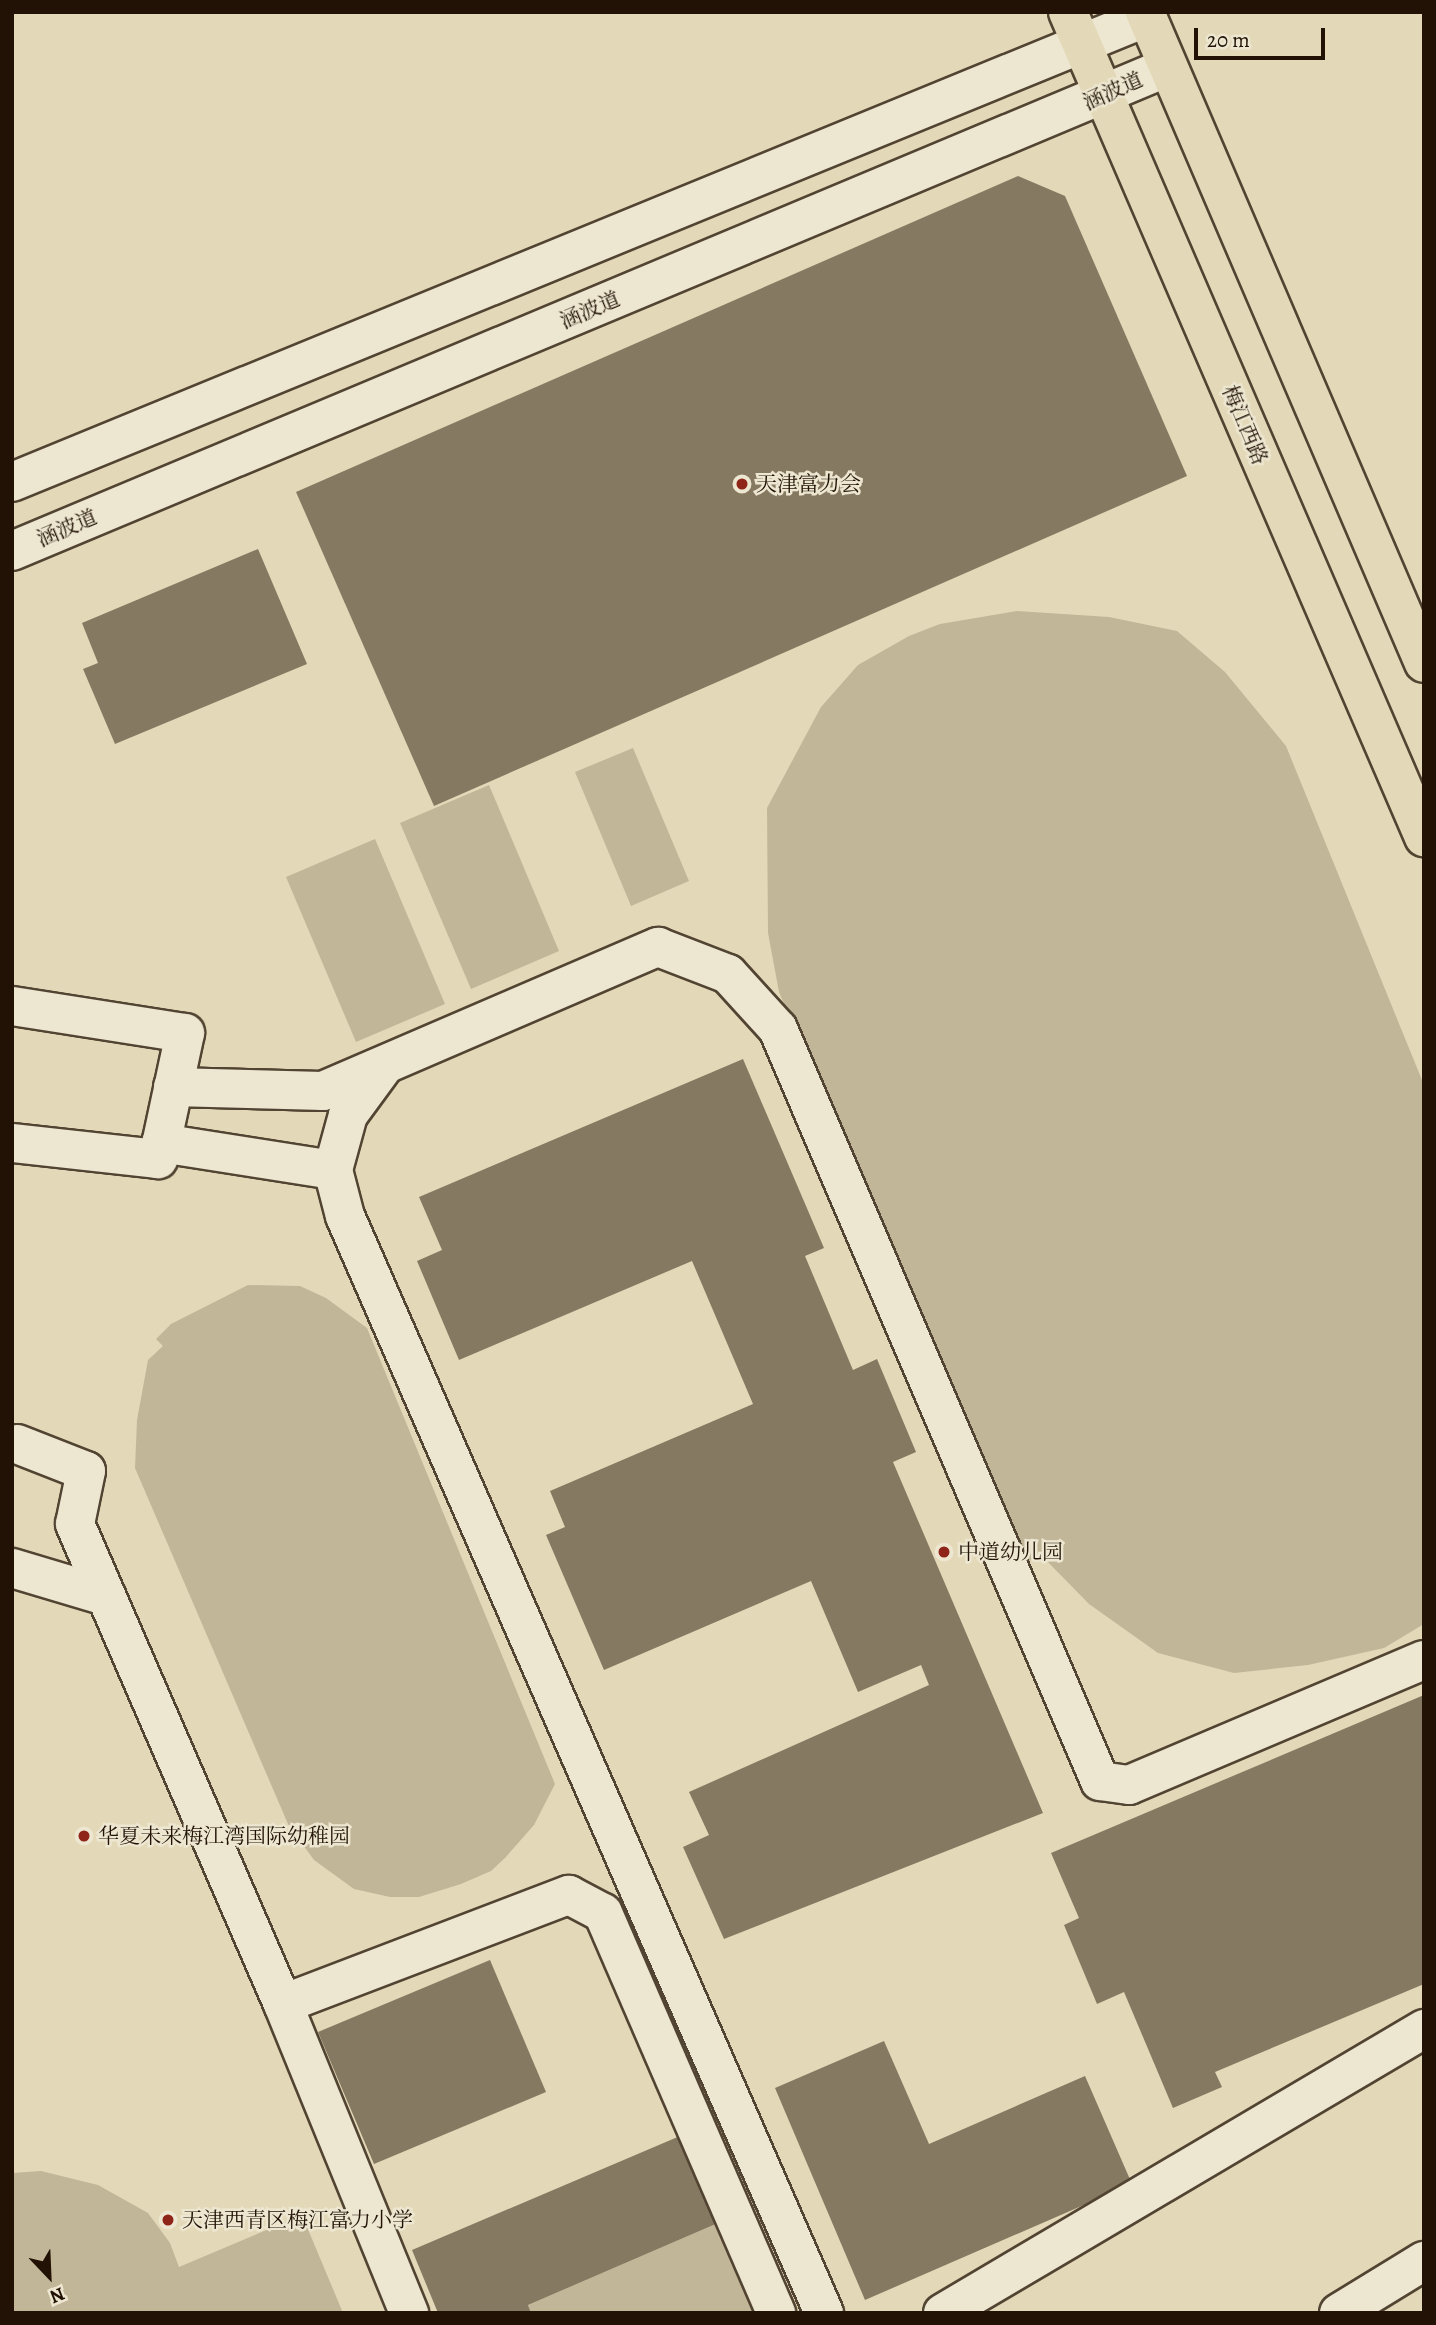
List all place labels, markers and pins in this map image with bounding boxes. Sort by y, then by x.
place label: 天津富力会 [756,471,861,497]
marker: 天津富力会 [734,476,750,492]
place label: 中道幼儿园 [958,1539,1063,1565]
marker: 中道幼儿园 [936,1544,952,1560]
place label: 华夏未来梅江湾国际幼稚园 [98,1823,350,1849]
marker: 华夏未来梅江湾国际幼稚园 [76,1828,92,1844]
place label: 天津西青区梅江富力小学 [182,2207,413,2233]
marker: 天津西青区梅江富力小学 [160,2212,176,2228]

